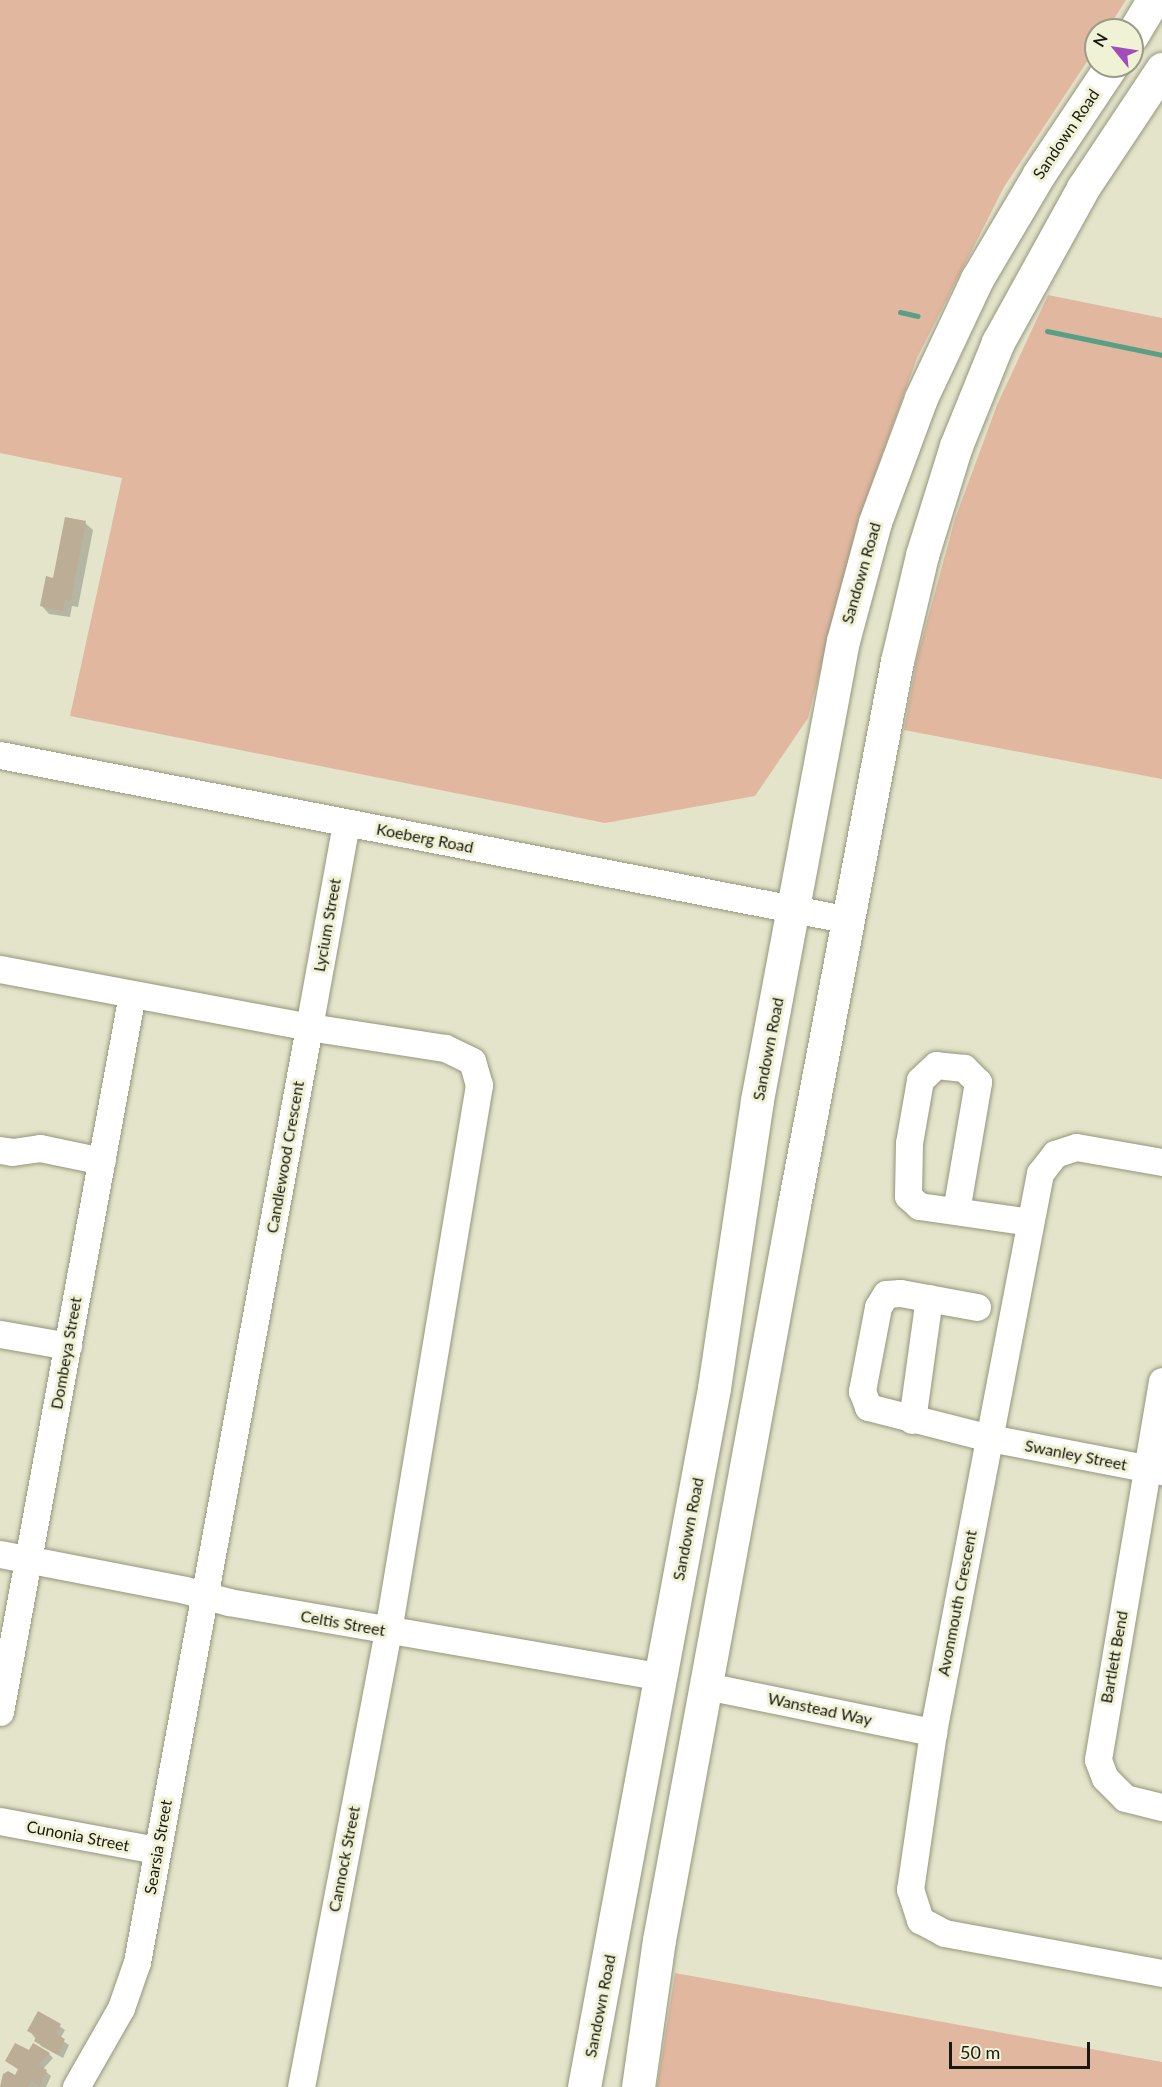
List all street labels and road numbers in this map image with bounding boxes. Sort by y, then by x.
street label: Sandown Road [1029,85,1103,183]
street label: Sandown Road [837,520,885,626]
street label: Koeberg Road [375,819,475,857]
street label: Lycium Street [309,877,345,973]
street label: Sandown Road [749,996,787,1102]
street label: Candlewood Crescent [262,1079,308,1235]
street label: Dombeya Street [47,1295,85,1411]
street label: Swanley Street [1023,1436,1129,1474]
street label: Sandown Road [669,1476,707,1582]
street label: Avonmouth Crescent [933,1528,981,1678]
street label: Celtis Street [299,1606,387,1640]
street label: Bartlett Bend [1096,1609,1132,1705]
street label: Wanstead Way [766,1689,874,1729]
street label: Searsia Street [140,1798,176,1896]
street label: Cannock Street [324,1804,364,1914]
street label: Cunonia Street [25,1817,131,1855]
street label: Sandown Road [581,1953,619,2059]

